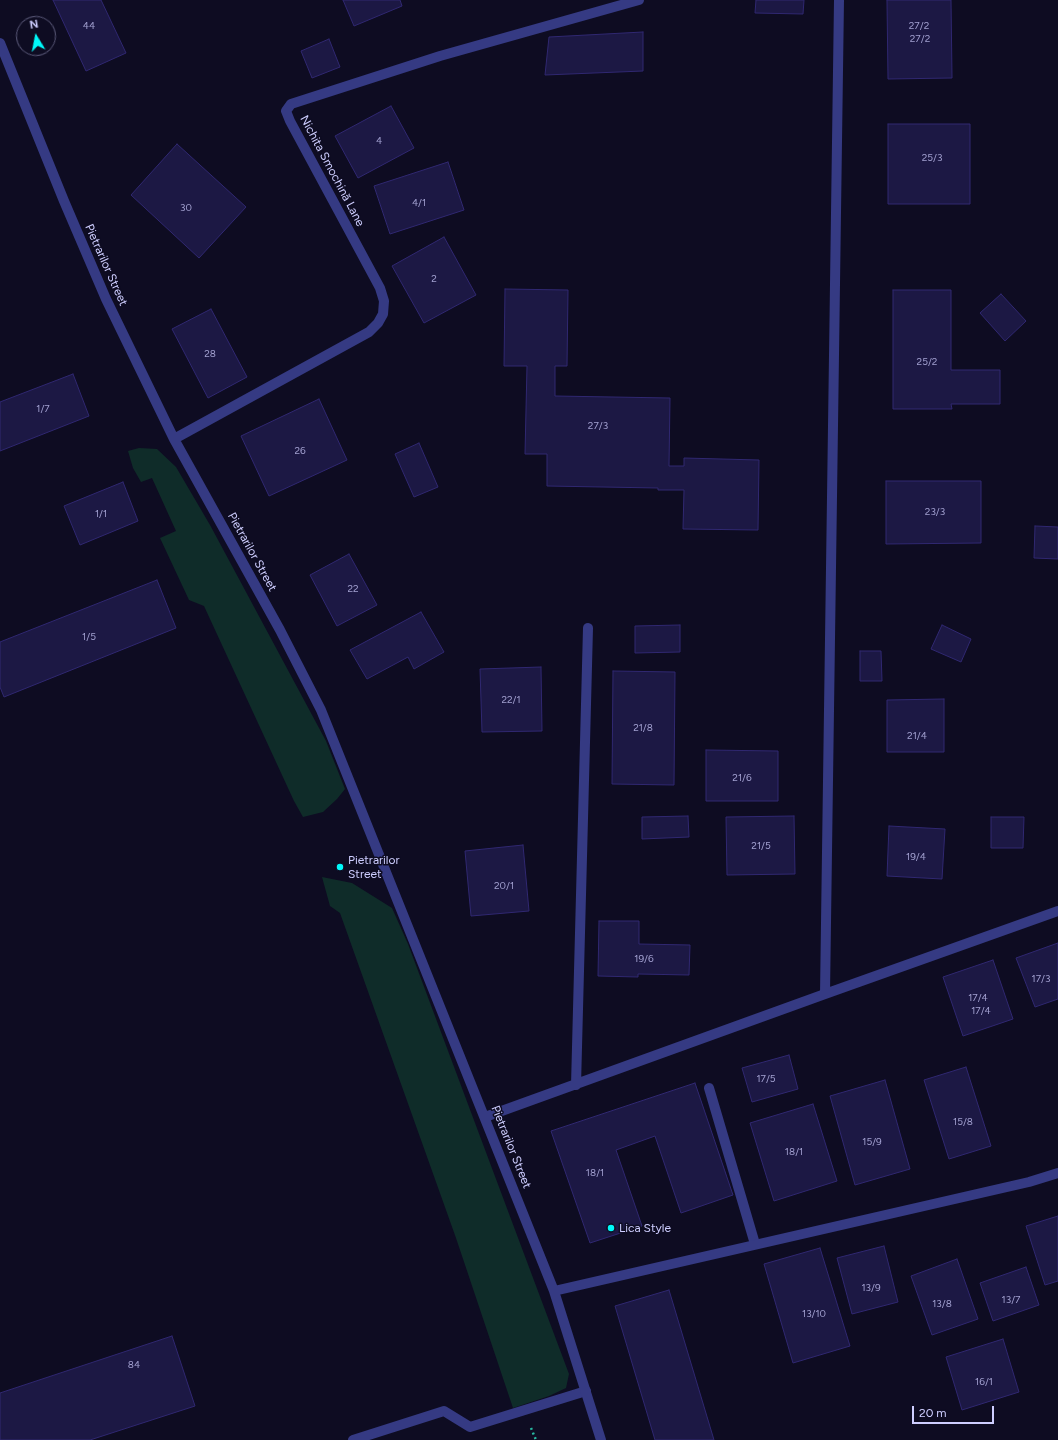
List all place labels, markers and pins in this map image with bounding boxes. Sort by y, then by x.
place label: Pietrarilor Street [348,853,399,881]
marker: Pietrarilor Street [335,862,345,872]
place label: Lica Style [619,1221,671,1235]
marker: Lica Style [606,1223,616,1233]

